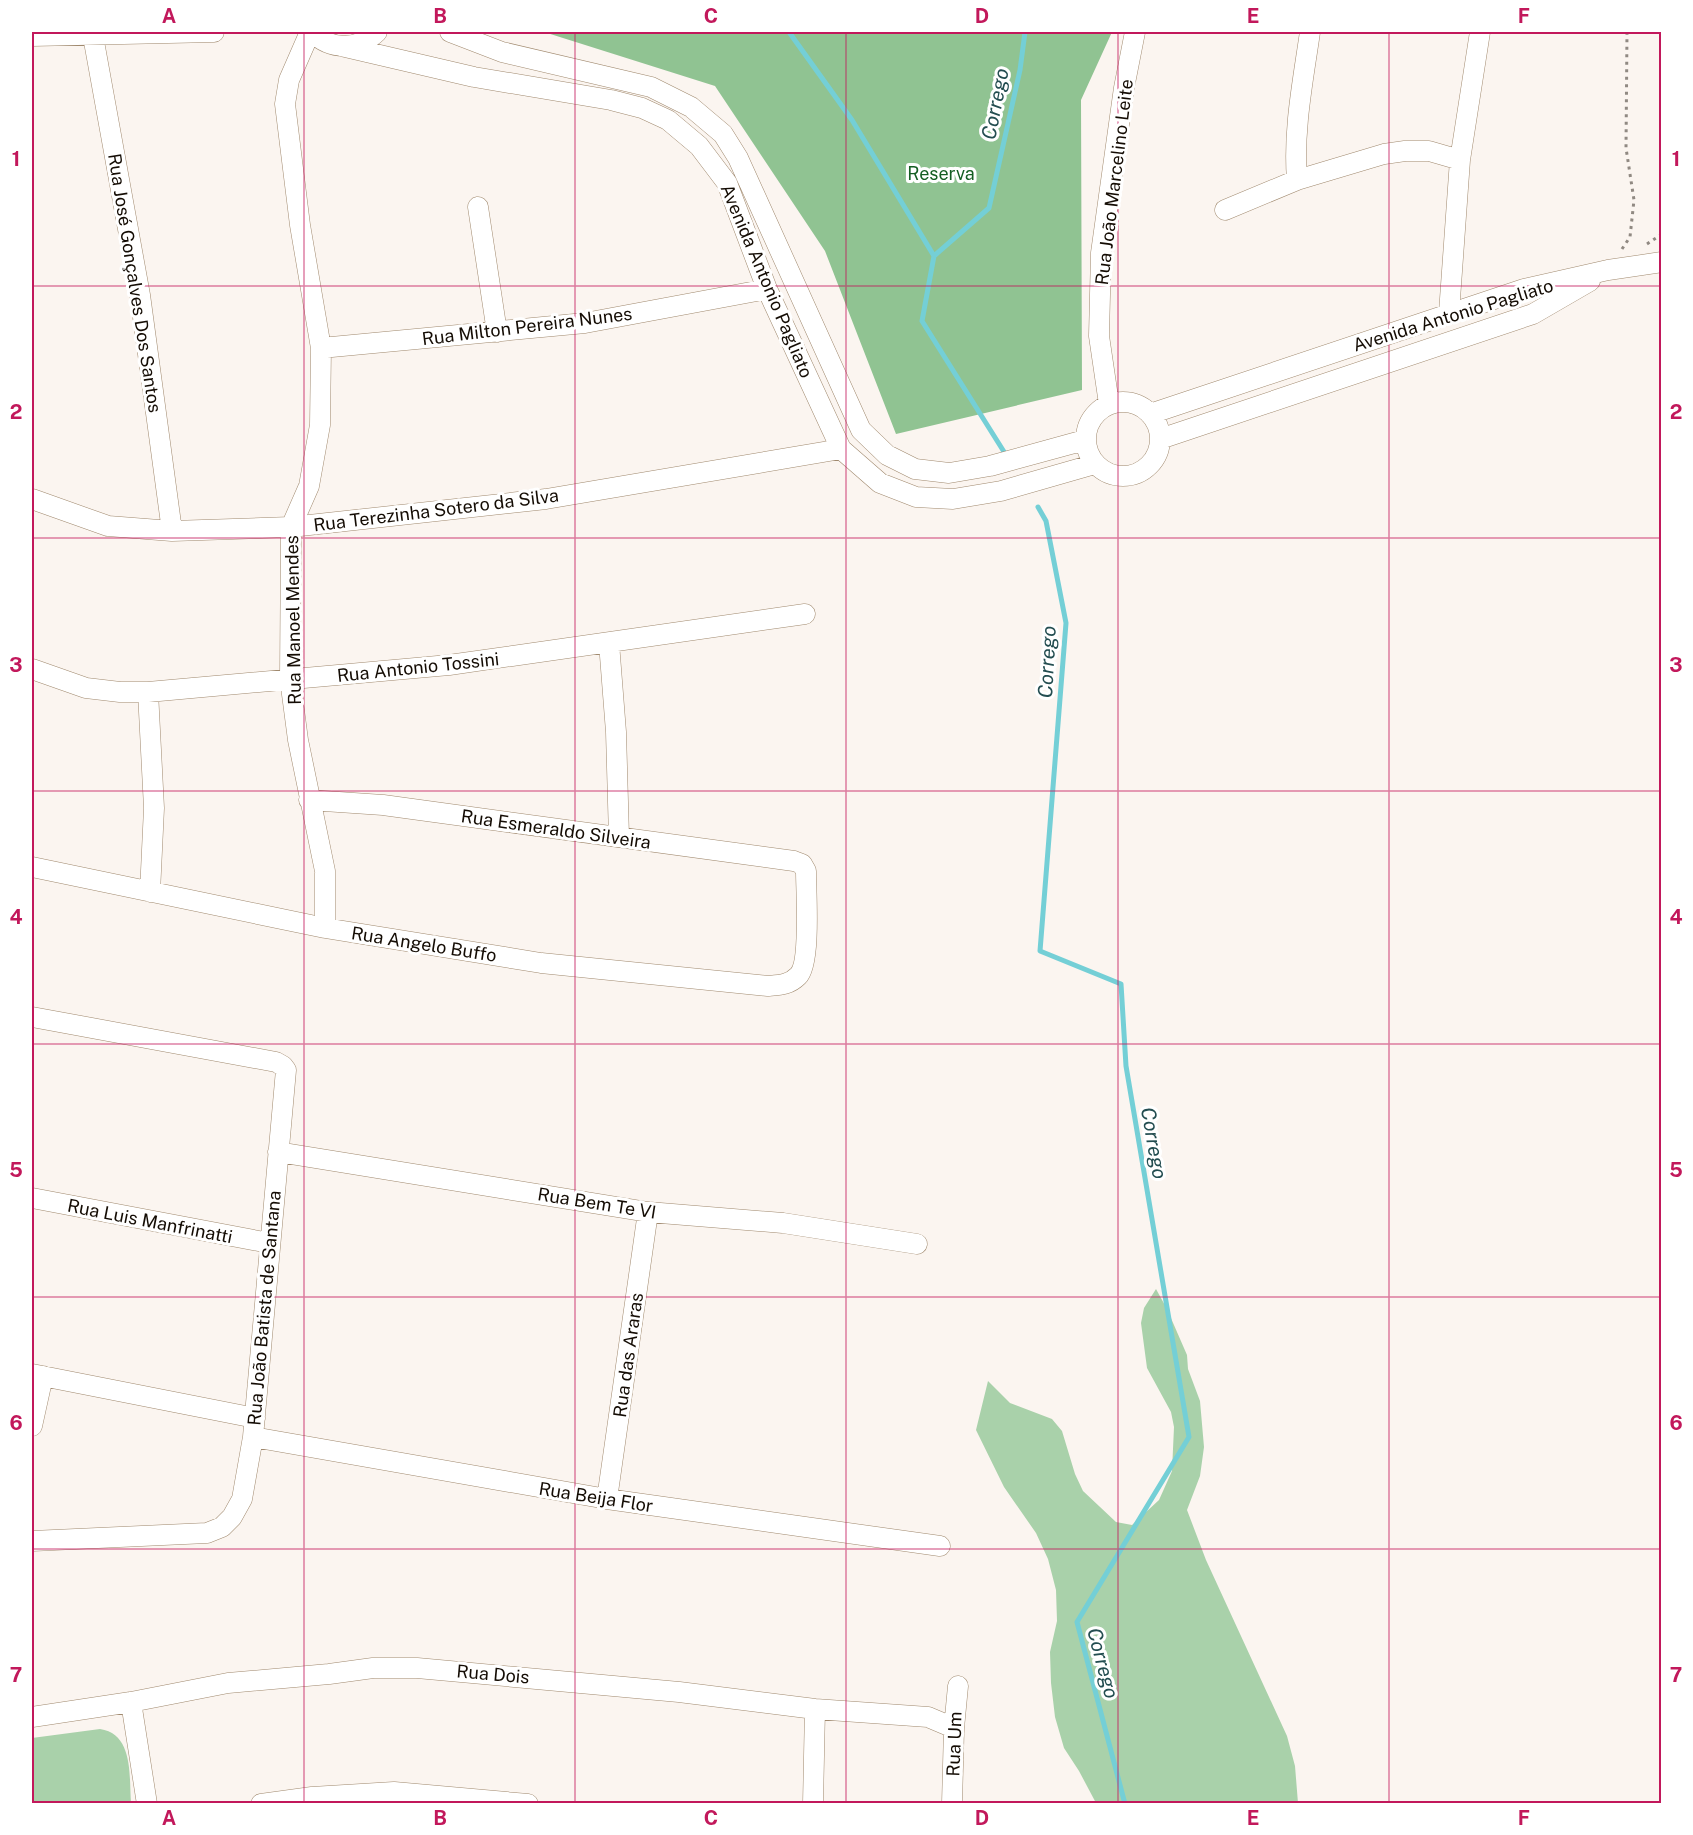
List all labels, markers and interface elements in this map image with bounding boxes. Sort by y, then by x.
text: A [162,4,176,28]
text: B [433,4,447,28]
text: C [704,4,718,28]
text: D [975,4,989,28]
text: E [1247,4,1259,28]
text: F [1518,4,1530,28]
water label: Corrego [976,66,1014,142]
street label: Rua João Marcelino Leite [1091,78,1137,286]
text: 1 [12,147,20,171]
text: 1 [1672,147,1680,171]
street label: Rua José Gonçalves Dos Santos [104,152,166,414]
park label: Reserva [907,163,975,184]
street label: Avenida Antonio Pagliato [717,181,817,381]
street label: Avenida Antonio Pagliato [1350,274,1556,356]
street label: Rua Milton Pereira Nunes [421,303,633,349]
text: 2 [10,400,22,424]
text: 2 [1670,400,1682,424]
street label: Rua Terezinha Sotero da Silva [312,485,560,535]
street label: Rua Manoel Mendes [281,535,305,705]
water label: Corrego [1033,625,1061,699]
street label: Rua Antonio Tossini [336,648,500,686]
text: 3 [9,653,23,677]
text: 3 [1669,653,1683,677]
street label: Rua Esmeraldo Silveira [460,805,652,853]
text: 4 [9,905,23,929]
text: 4 [1669,905,1683,929]
street label: Rua Angelo Buffo [350,922,498,966]
water label: Corrego [1136,1105,1172,1181]
text: 5 [9,1158,23,1182]
text: 5 [1669,1158,1683,1182]
street label: Rua Bem Te VI [536,1183,658,1223]
street label: Rua João Batista de Santana [243,1190,285,1426]
street label: Rua Luis Manfrinatti [66,1195,234,1247]
street label: Rua das Araras [609,1291,647,1419]
text: 6 [9,1411,23,1435]
text: 6 [1669,1411,1683,1435]
street label: Rua Beija Flor [537,1478,655,1516]
water label: Corrego [1082,1625,1124,1701]
street label: Rua Dois [456,1660,530,1688]
text: 7 [10,1663,22,1687]
text: 7 [1670,1663,1682,1687]
street label: Rua Um [942,1711,966,1777]
text: A [162,1806,176,1830]
text: B [433,1806,447,1830]
text: C [704,1806,718,1830]
text: D [975,1806,989,1830]
text: E [1247,1806,1259,1830]
text: F [1518,1806,1530,1830]

